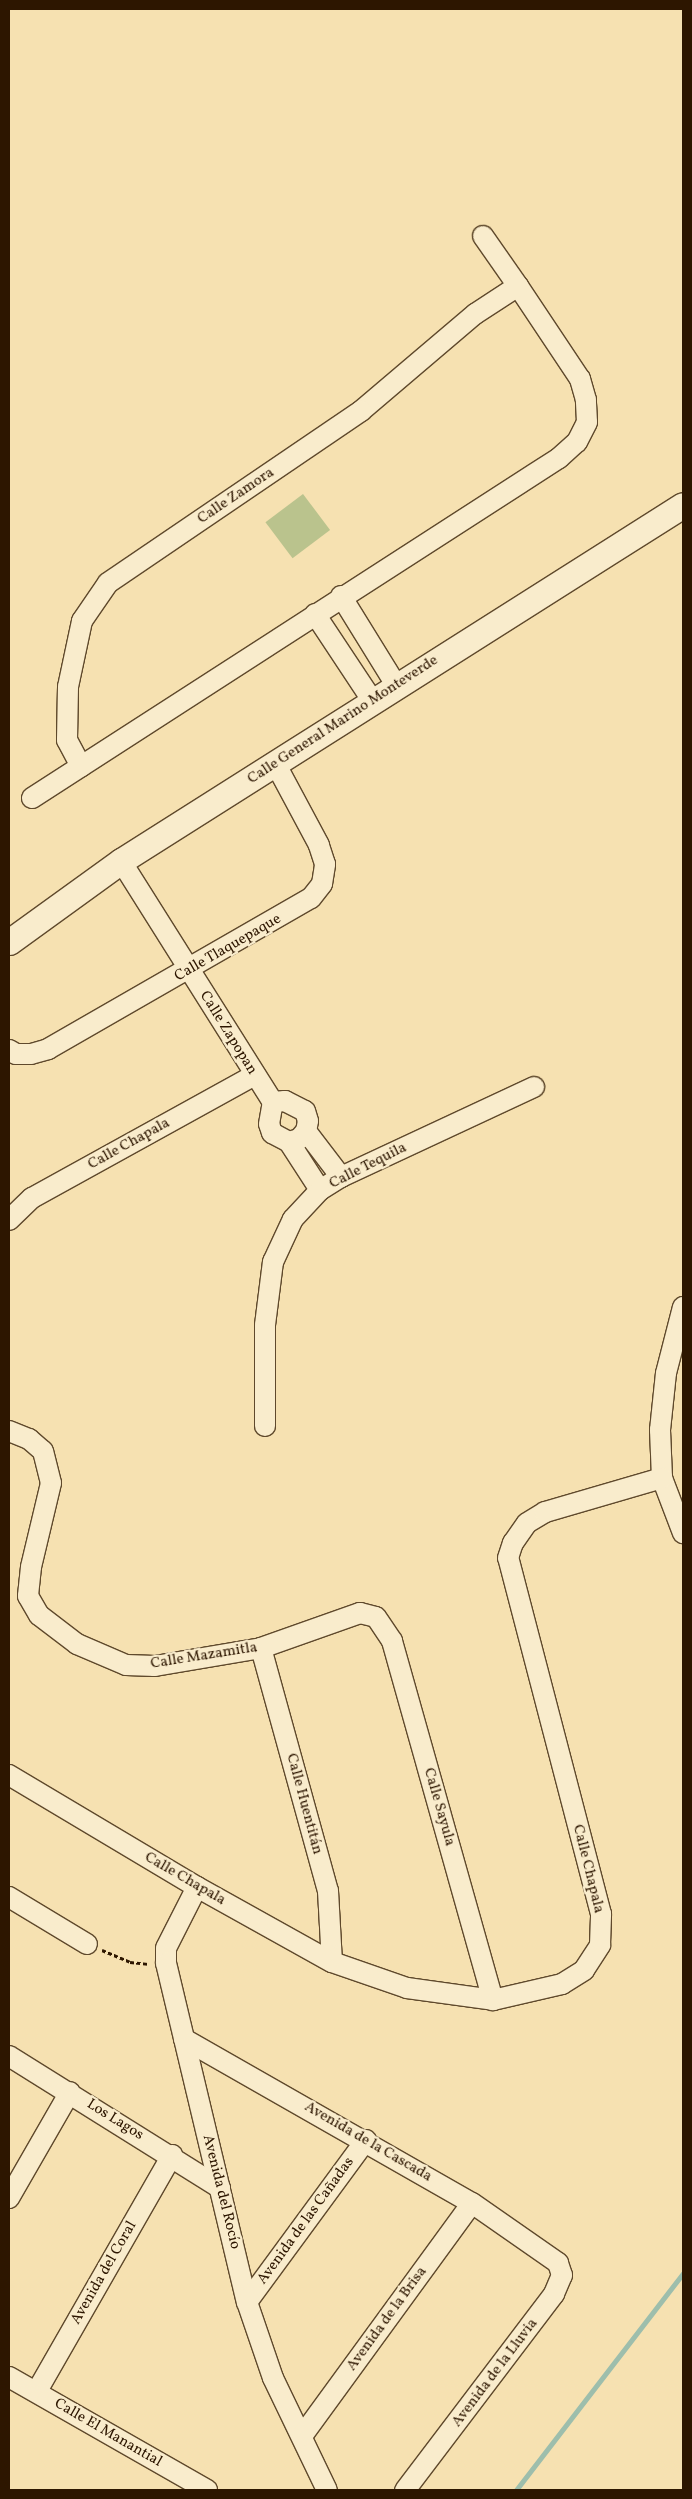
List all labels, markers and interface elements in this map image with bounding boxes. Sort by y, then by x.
street label: Calle Zamora [194,464,278,528]
street label: Calle General Marino Monteverde [244,652,442,788]
street label: Calle Tlaquepaque [171,910,285,986]
street label: Calle Zapopan [195,988,261,1078]
street label: Calle Chapala [85,1114,173,1174]
street label: Calle Tequila [326,1139,410,1193]
street label: Calle Mazamitla [149,1639,259,1673]
street label: Calle Huentitán [282,1752,326,1856]
street label: Calle Sayula [419,1766,459,1848]
street label: Calle Chapala [568,1823,608,1915]
street label: Calle Chapala [141,1849,229,1909]
street label: Los Lagos [83,2095,147,2145]
street label: Avenida de la Cascada [301,2098,435,2186]
street label: Avenida del Rocío [198,2133,244,2251]
street label: Avenida de las Cañadas [254,2154,358,2288]
street label: Avenida del Coral [67,2218,141,2328]
street label: Avenida de la Brisa [343,2263,431,2375]
street label: Avenida de la Lluvia [448,2315,542,2431]
street label: Calle El Manantial [51,2395,165,2471]

